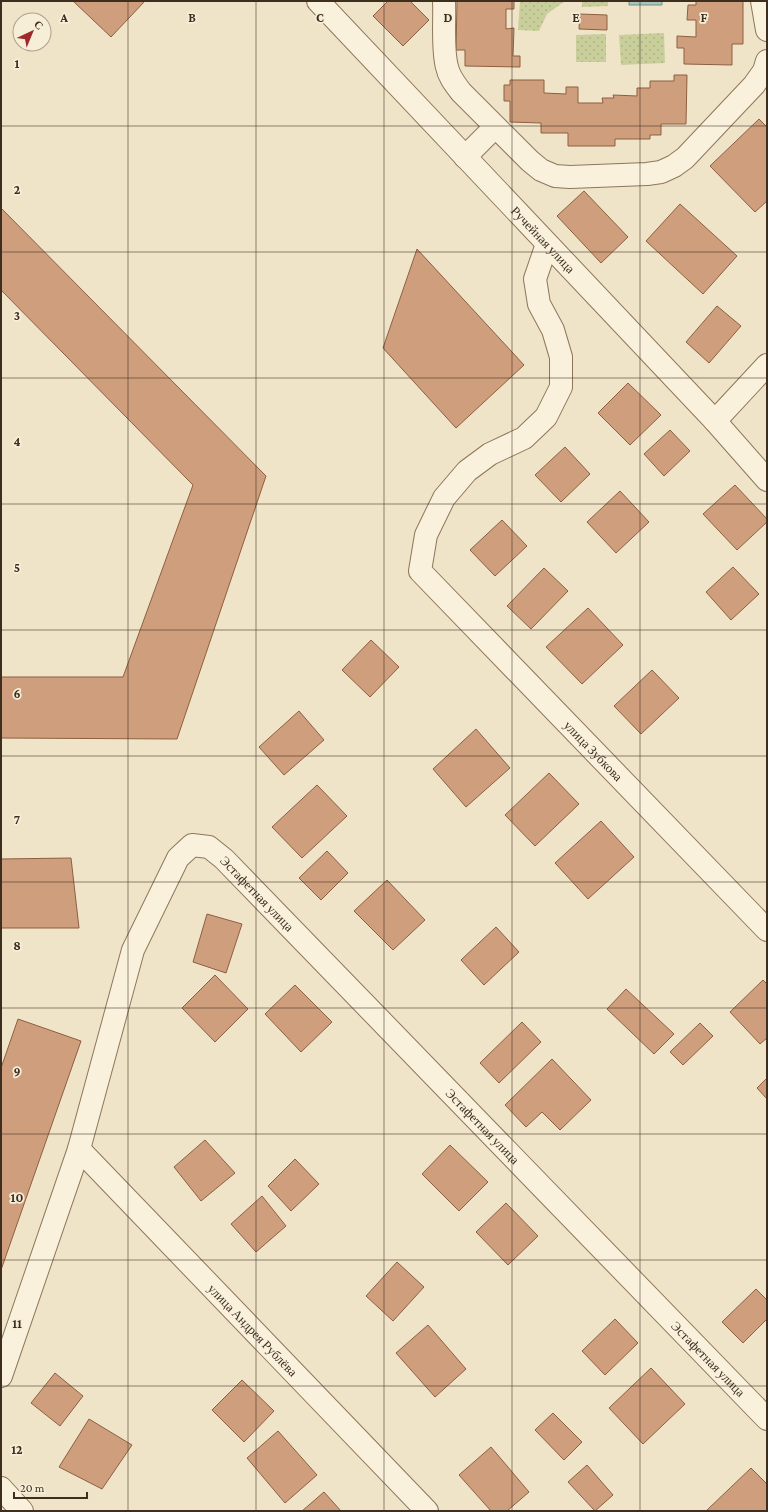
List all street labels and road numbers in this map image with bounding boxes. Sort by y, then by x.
street label: Ручейная улица [508,203,578,276]
street label: улица Зубкова [561,718,626,784]
street label: Эстафетная улица [217,853,297,935]
street label: Эстафетная улица [443,1086,523,1167]
street label: улица Андрея Рублёва [205,1281,300,1380]
street label: Эстафетная улица [668,1318,748,1400]

